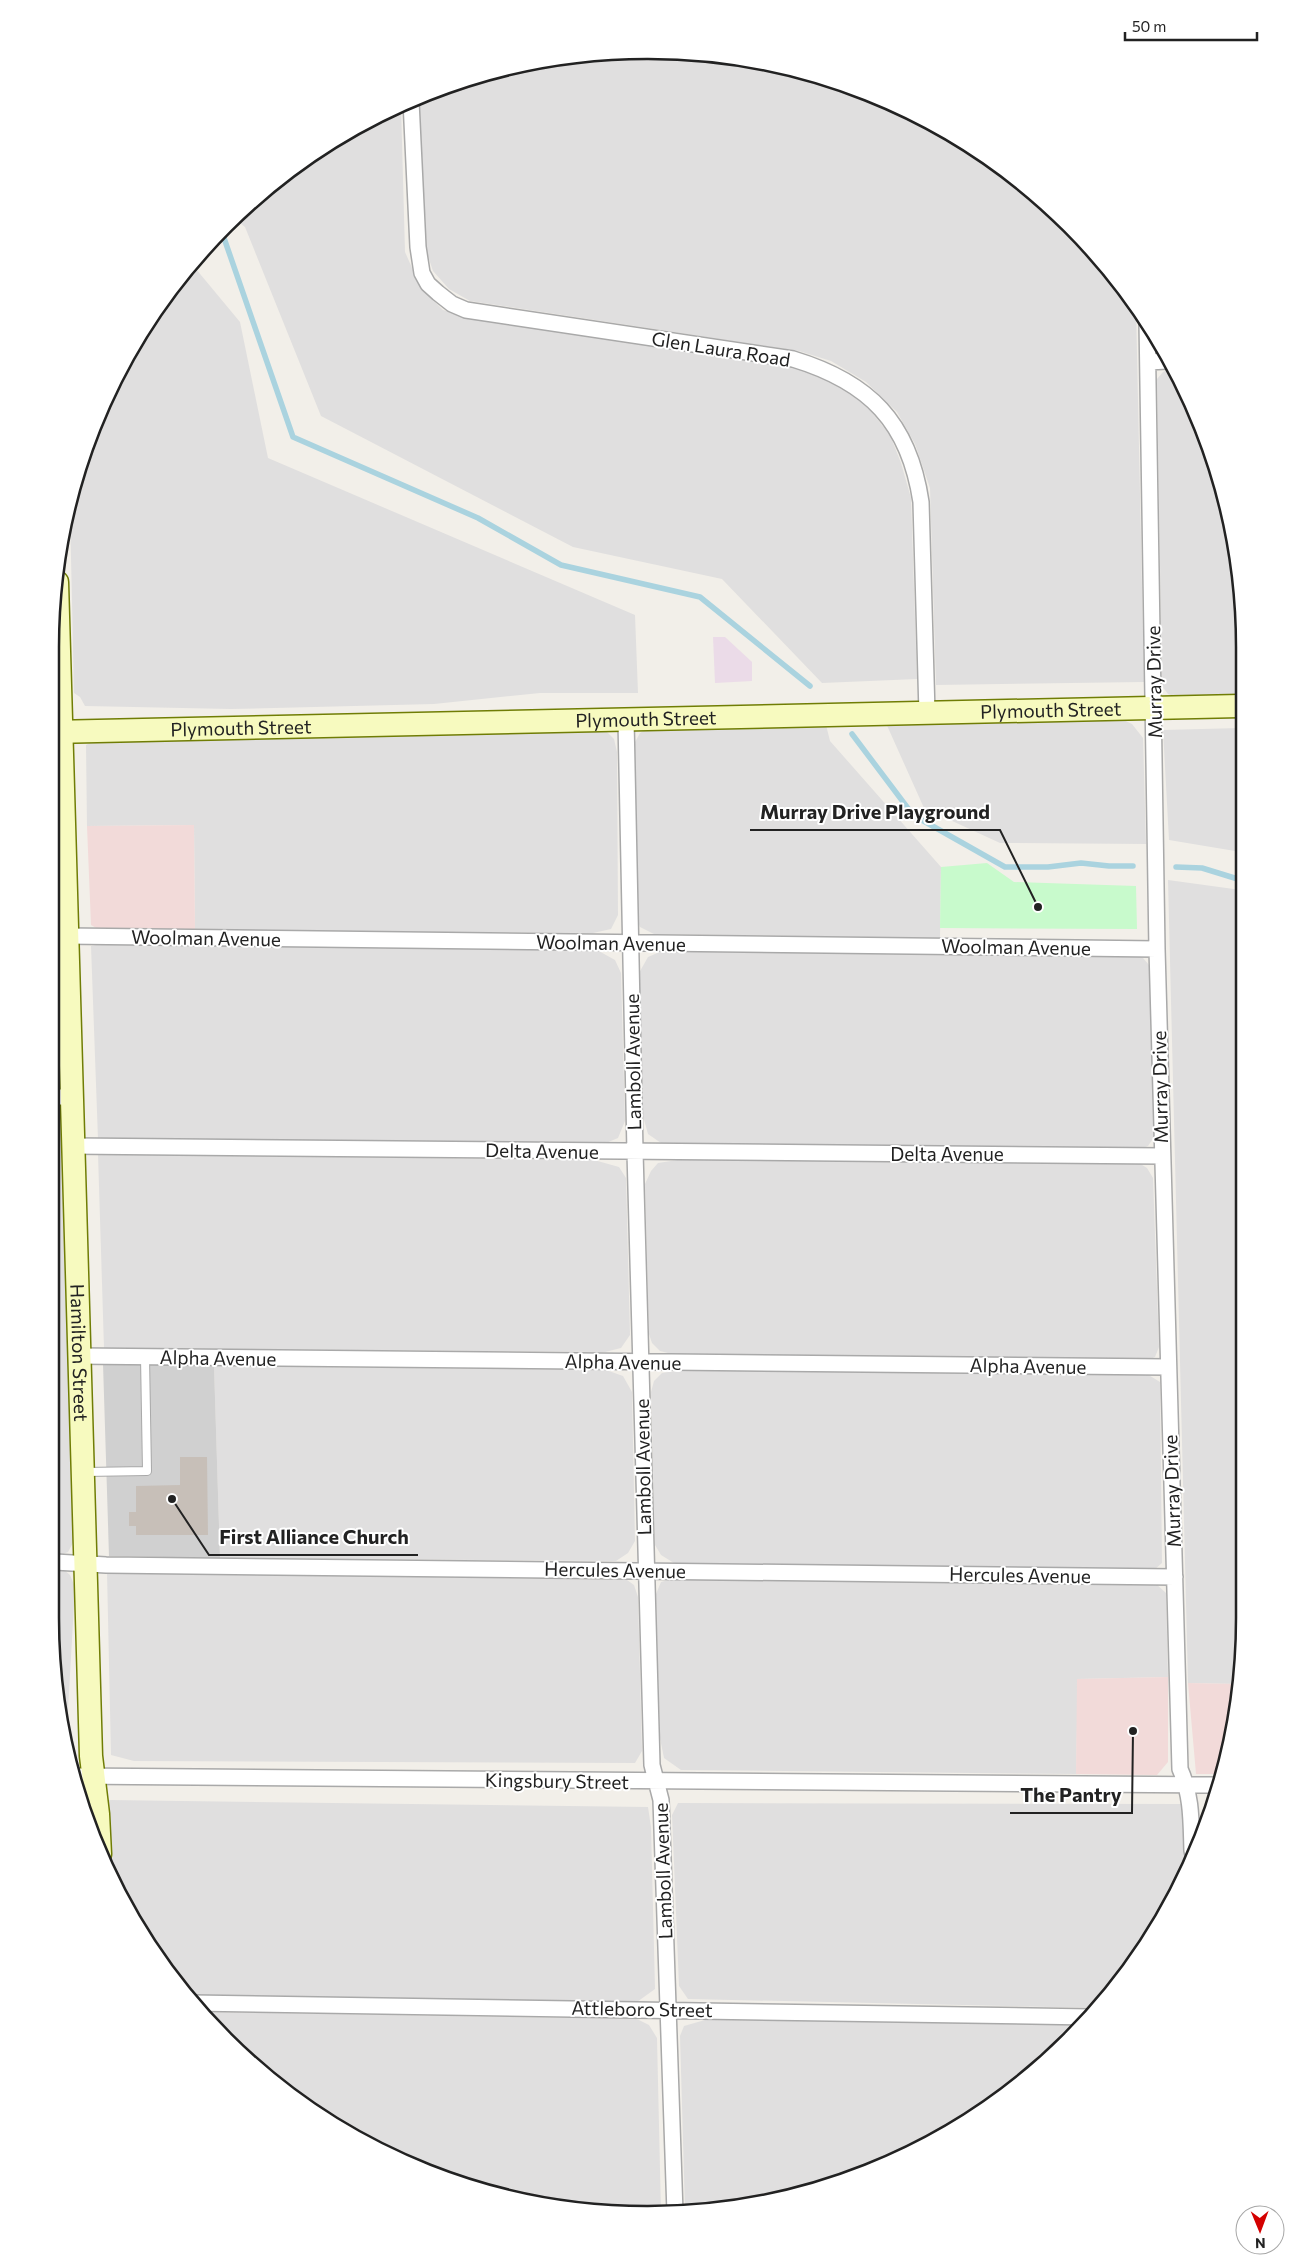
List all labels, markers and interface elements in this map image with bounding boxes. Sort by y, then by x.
scale bar [1125,10,1258,42]
text: 50 m [1132,17,1166,35]
street label: Glen Laura Road [650,326,792,371]
street label: Murray Drive [1141,625,1166,739]
street label: Plymouth Street [980,697,1122,723]
street label: Plymouth Street [575,705,717,732]
street label: Plymouth Street [170,714,312,740]
callout: Murray Drive Playground [750,795,1000,830]
text: Murray Drive Playground [760,799,990,823]
street label: Woolman Avenue [131,925,281,950]
street label: Woolman Avenue [536,930,686,955]
street label: Woolman Avenue [941,934,1091,959]
street label: Lamboll Avenue [620,994,645,1131]
street label: Murray Drive [1147,1030,1172,1144]
street label: Delta Avenue [485,1138,599,1163]
street label: Delta Avenue [890,1142,1004,1165]
street label: Hamilton Street [66,1283,93,1422]
street label: Alpha Avenue [159,1345,277,1370]
street label: Alpha Avenue [564,1349,682,1374]
street label: Alpha Avenue [969,1353,1087,1378]
street label: Lamboll Avenue [630,1399,655,1536]
street label: Murray Drive [1158,1434,1185,1548]
callout: First Alliance Church [209,1520,418,1555]
text: First Alliance Church [219,1524,409,1548]
street label: Hercules Avenue [544,1557,686,1582]
street label: Hercules Avenue [949,1562,1091,1587]
street label: Kingsbury Street [485,1768,629,1793]
callout: The Pantry [1010,1778,1132,1813]
text: The Pantry [1020,1782,1122,1806]
street label: Lamboll Avenue [649,1802,676,1940]
street label: Attleboro Street [571,1996,713,2021]
north arrow [1235,2205,1285,2255]
text: N [1255,2235,1266,2252]

